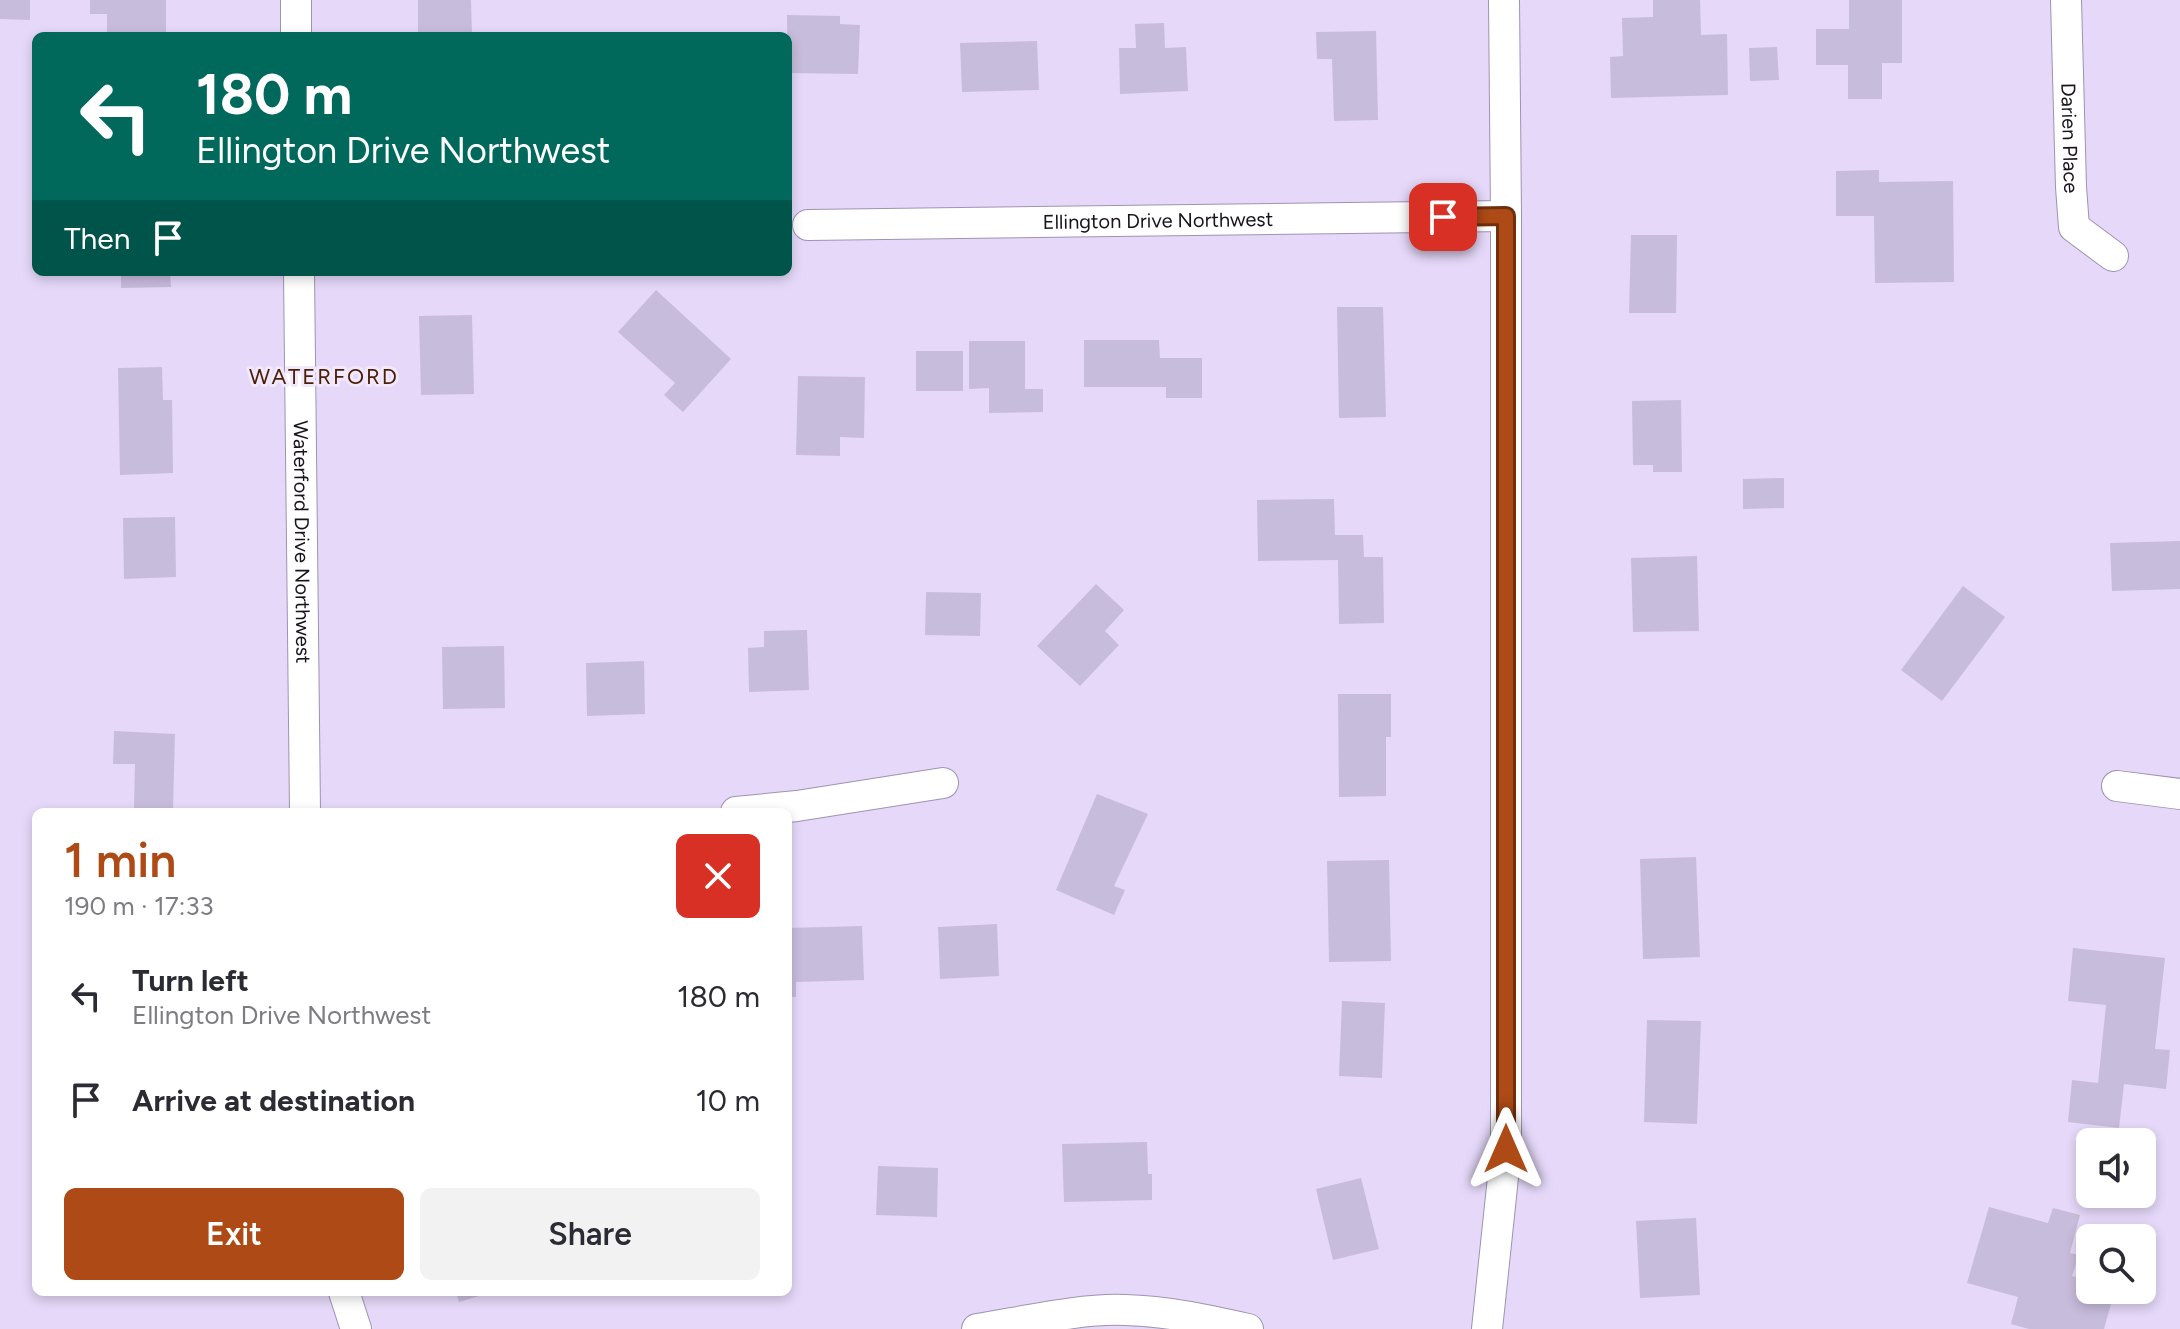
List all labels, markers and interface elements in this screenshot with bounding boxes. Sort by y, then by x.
text: 180 m [196,61,352,128]
icon: left [64,64,168,168]
street label: Darien Place [2056,82,2083,194]
text: Ellington Drive Northwest [196,129,610,172]
pin [1409,183,1477,251]
icon: arrive [1421,195,1465,239]
street label: Ellington Drive Northwest [1043,207,1273,234]
icon: arrive [146,216,190,260]
text: Then [64,220,130,257]
district label: WATERFORD [249,363,399,390]
street label: Waterford Drive Northwest [289,420,315,664]
text: 1 min [64,831,176,889]
button: close [676,834,760,918]
text: 190 m · 17:33 [64,890,214,922]
text: Turn left [132,962,249,999]
icon: left [64,974,108,1018]
text: 180 m [677,978,760,1015]
text: Ellington Drive Northwest [132,999,431,1031]
icon: arrive [64,1078,108,1122]
text: Arrive at destination [132,1082,415,1119]
text: 10 m [695,1082,760,1119]
position arrow [1464,1107,1548,1191]
map controls [2076,1128,2156,1304]
button: sound [2076,1128,2156,1208]
button: Exit [64,1188,404,1280]
button: Share [420,1188,760,1280]
button: search [2076,1224,2156,1304]

